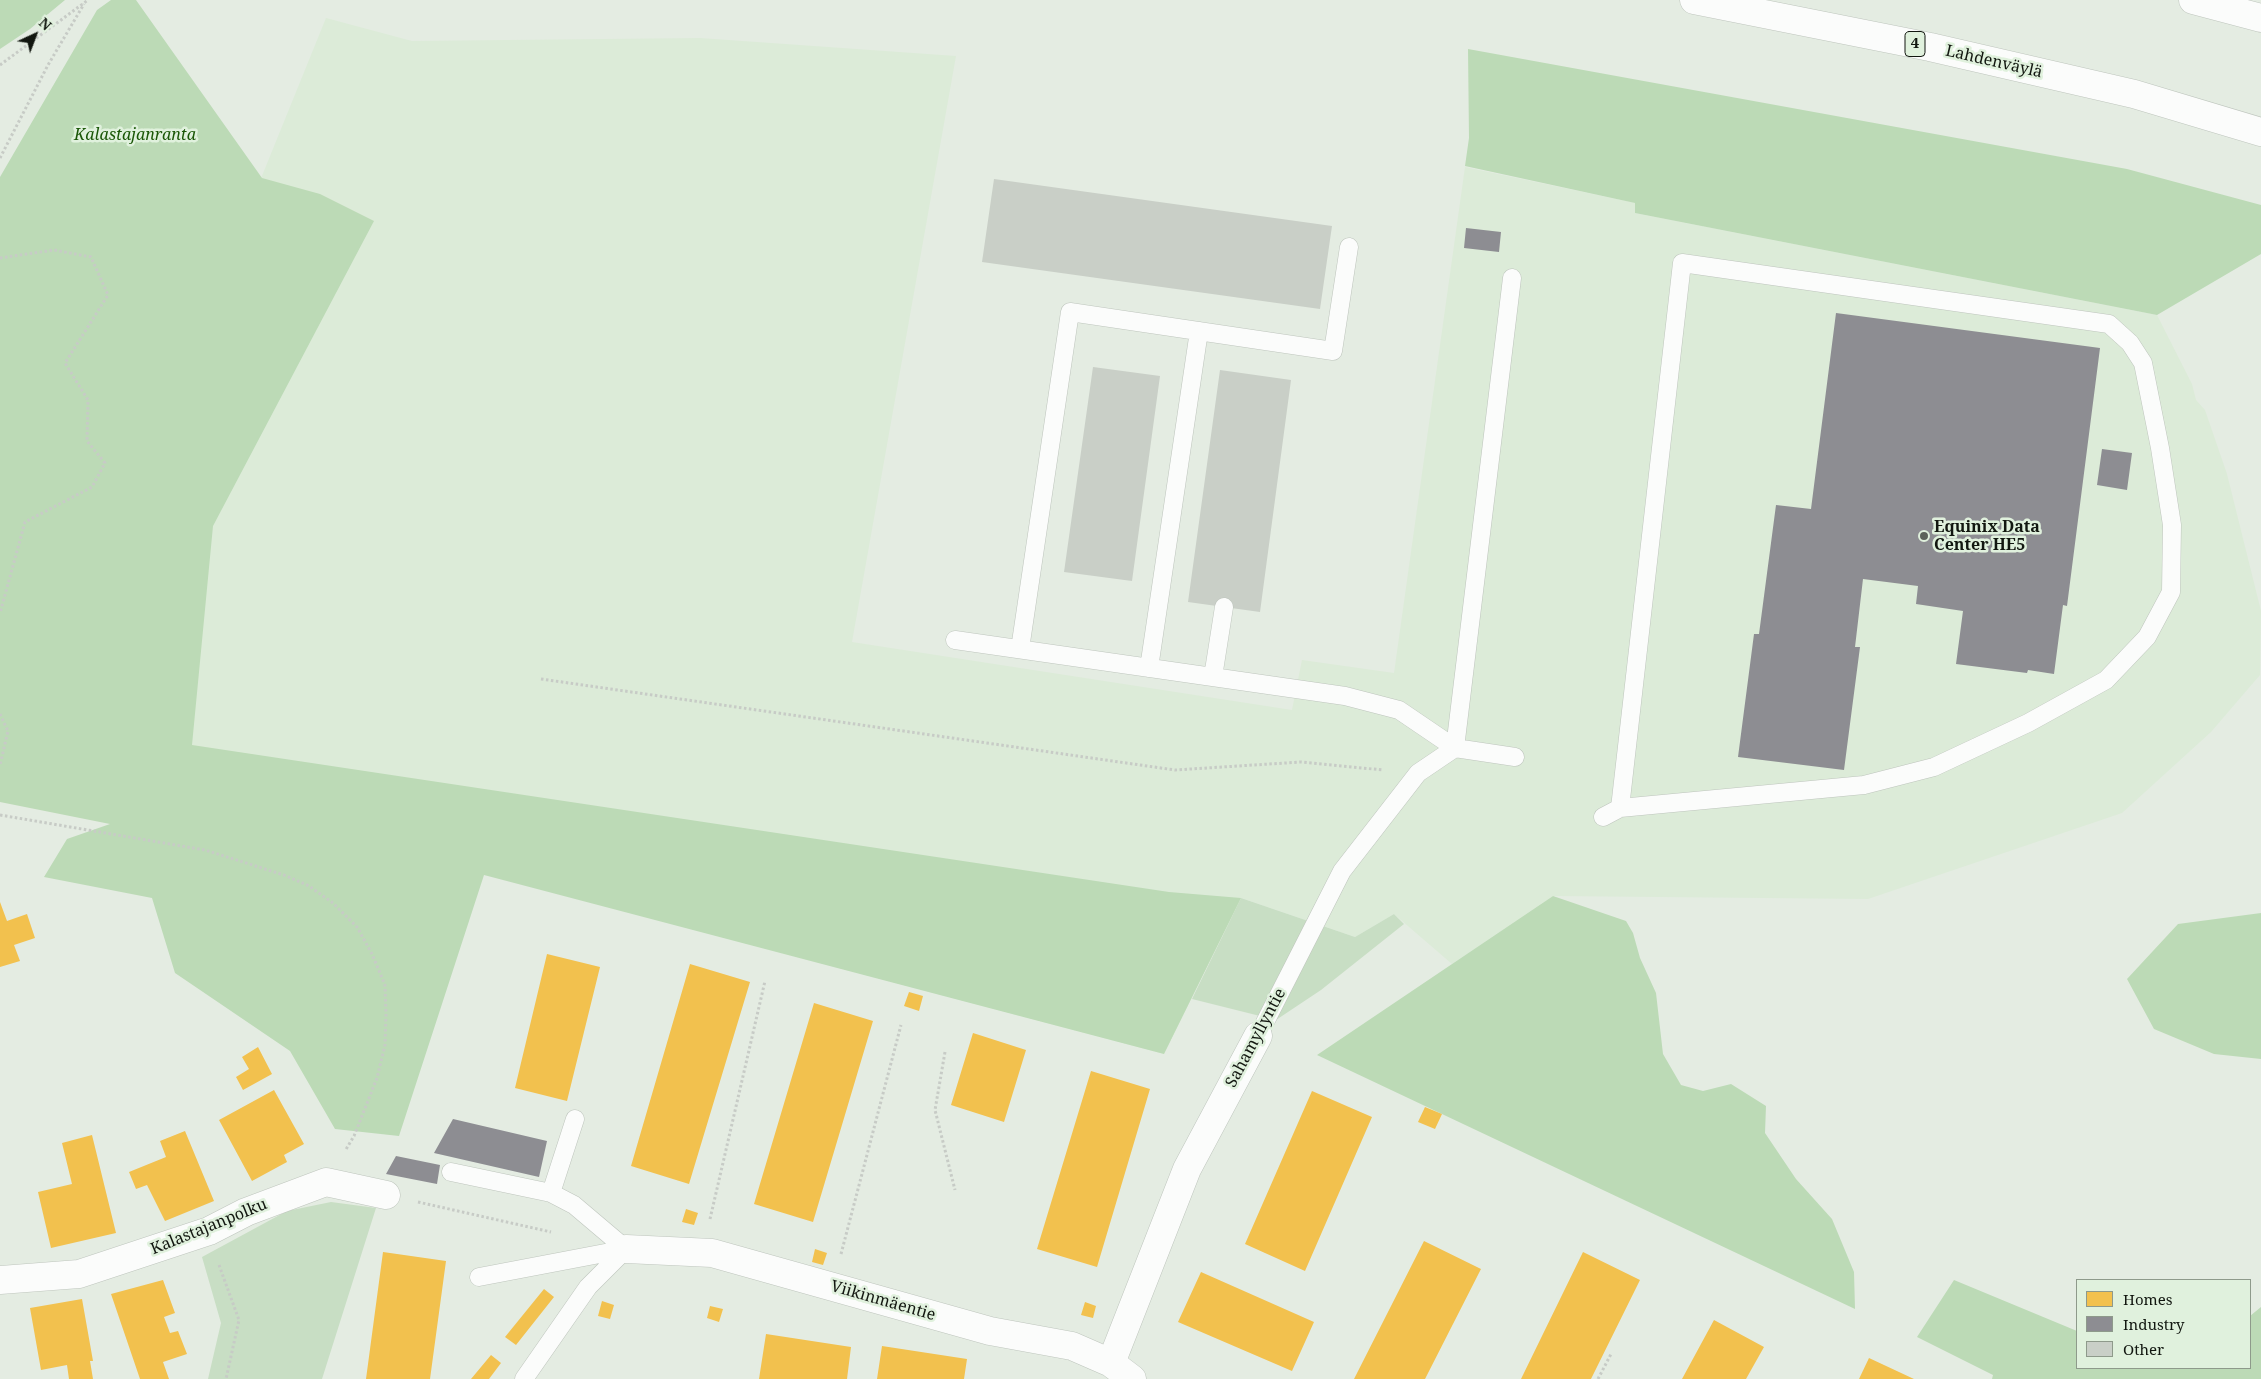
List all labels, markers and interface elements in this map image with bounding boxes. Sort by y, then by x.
north arrow [10,10,60,60]
text: N [35,13,56,34]
road number: 4 [1905,32,1925,56]
street label: Lahdenväylä [1944,42,2044,82]
park label: Kalastajanranta [74,125,196,145]
place label: Equinix Data Center HE5 [1934,517,2040,555]
marker: Equinix Data Center HE5 [1918,530,1930,542]
street label: Sahamyllyntie [1222,985,1290,1091]
street label: Kalastajanpolku [148,1195,270,1259]
street label: Viikinmäentie [828,1277,938,1325]
legend [2076,1279,2251,1369]
text: Homes [2123,1289,2173,1309]
text: Industry [2123,1314,2185,1334]
text: Other [2123,1339,2164,1359]

